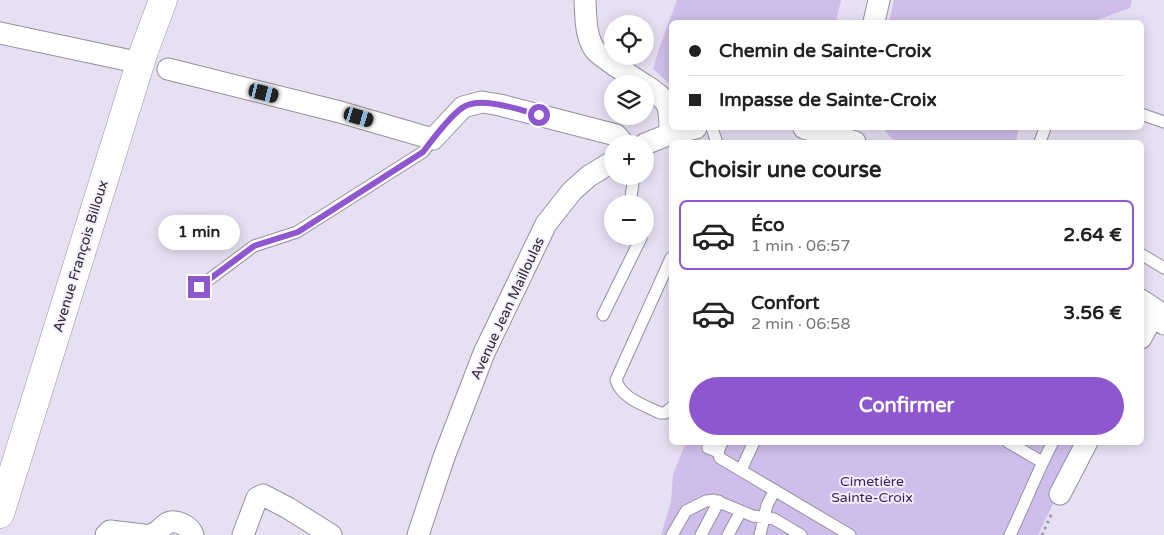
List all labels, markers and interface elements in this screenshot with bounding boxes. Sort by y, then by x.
map controls [604,15,654,245]
button: locate [604,15,654,65]
text: Chemin de Sainte-Croix [719,40,932,62]
button: layers [604,75,654,125]
car [247,82,280,104]
text: Impasse de Sainte-Croix [719,89,937,111]
route start [528,104,550,126]
car [342,105,375,129]
button: + [604,135,654,185]
text: Choisir une course [689,157,882,183]
street label: Avenue François Billoux [49,178,112,334]
button: − [604,195,654,245]
icon: car [691,213,736,258]
callout: 1 min [158,214,240,250]
text: Éco [751,214,784,236]
text: 1 min [178,222,220,242]
text: 2.64 € [1063,224,1122,246]
street label: Avenue Jean Mailloulas [467,234,548,382]
text: 1 min · 06:57 [751,236,850,256]
route end [188,276,210,298]
icon: car [691,291,736,336]
text: Confort [751,292,820,314]
text: 3.56 € [1063,302,1122,324]
text: 2 min · 06:58 [751,314,850,334]
button: Confirmer [689,377,1124,435]
park label: Cimetière Sainte-Croix [831,473,913,506]

